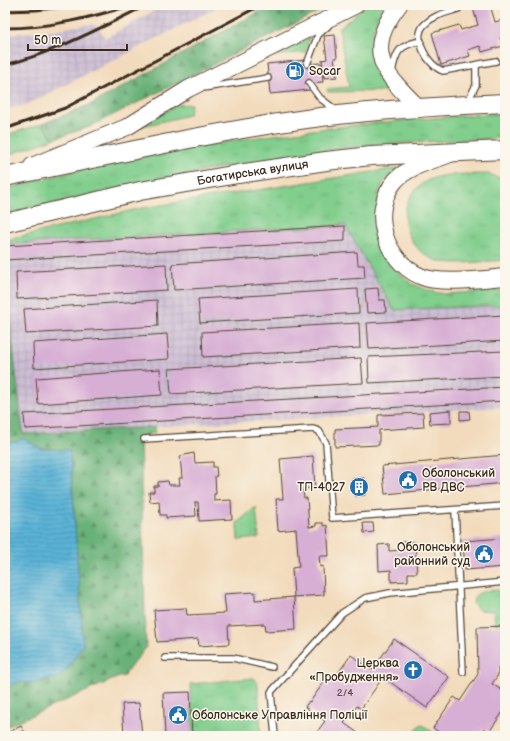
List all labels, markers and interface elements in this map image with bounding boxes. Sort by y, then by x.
scale bar [28,26,127,52]
text: 50 m [34,33,61,48]
fuel station icon: Socar [284,60,306,82]
place label: Socar [309,64,341,79]
street label: Богатирська вулиця [196,157,310,189]
place label: Оболонський РВ ДВС [422,466,495,495]
public building icon: Оболонський РВ ДВС [397,469,419,491]
building icon: ТП-4027 [348,476,370,498]
place label: ТП-4027 [297,480,345,495]
place label: Оболонський районний суд [394,540,471,569]
public building icon: Оболонський районний суд [473,543,495,565]
place label: Церква «Пробудження» [309,656,399,685]
church icon: Церква «Пробудження» [402,659,424,681]
house number: 2/4 [337,687,353,699]
public building icon: Оболонське Управління Поліції [167,704,189,726]
place label: Оболонське Управління Поліції [192,708,368,723]

